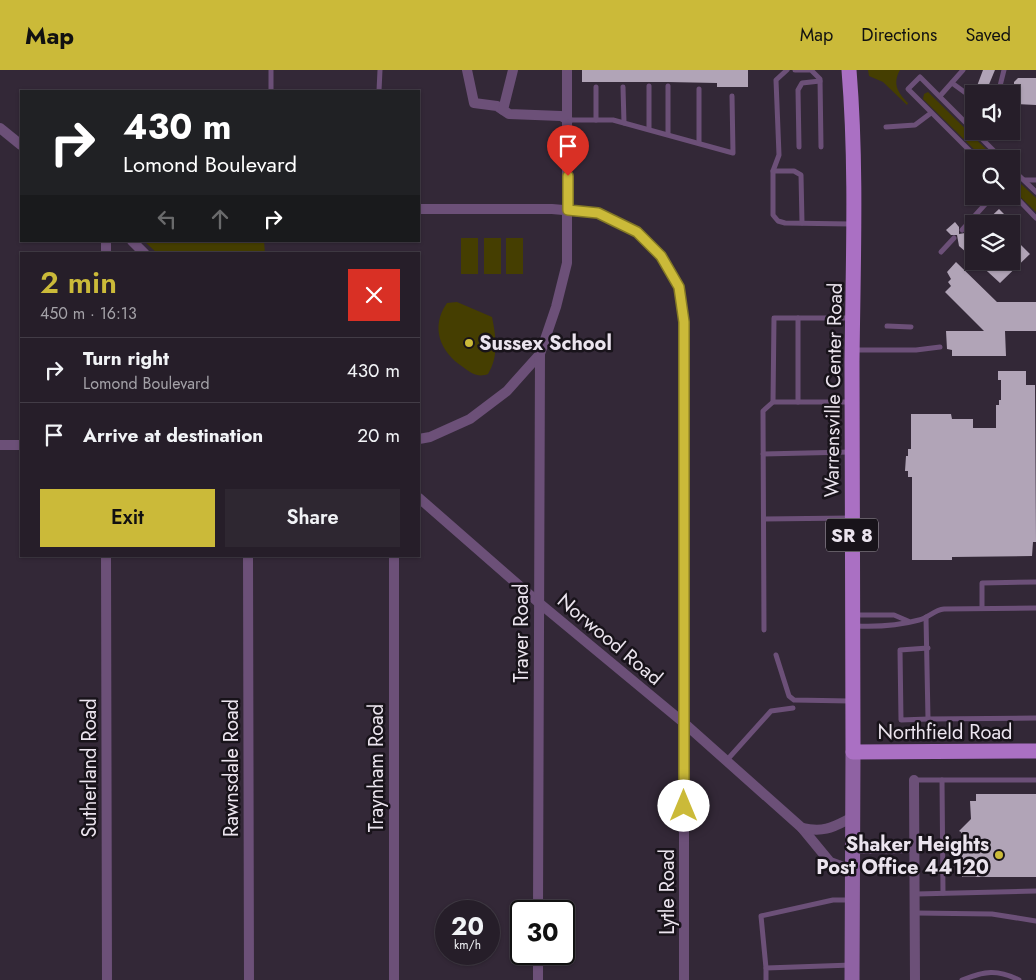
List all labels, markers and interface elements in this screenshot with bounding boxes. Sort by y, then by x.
text: Map [25,18,74,53]
text: Map [800,22,833,48]
text: Directions [861,22,937,48]
text: Saved [965,22,1011,48]
map controls [965,85,1020,270]
button: sound [965,85,1020,140]
text: 430 m [123,102,232,152]
icon: right [40,110,105,175]
pin [547,125,589,176]
icon: arrive [554,132,582,160]
text: Lomond Boulevard [123,148,297,180]
button: search [965,150,1020,205]
icon: left [153,205,181,233]
icon: ahead [206,205,234,233]
icon: right [259,205,287,233]
button: layers [965,215,1020,270]
text: 2 min [40,261,117,304]
button: close [348,269,400,321]
street label: Warrensville Center Road [817,282,850,498]
text: 450 m · 16:13 [40,302,137,325]
place label: Sussex School [479,329,612,358]
marker: Sussex School [463,337,475,349]
text: Turn right [83,345,169,372]
icon: right [40,356,68,384]
text: 430 m [347,357,400,384]
text: Lomond Boulevard [83,372,210,395]
icon: arrive [40,421,68,449]
text: Arrive at destination [83,422,263,449]
text: 20 m [357,422,400,449]
button: Exit [40,489,215,547]
button: Share [225,489,400,547]
road number: SR 8 [826,518,878,552]
street label: Traver Road [507,584,536,682]
street label: Norwood Road [551,587,669,692]
street label: Sutherland Road [75,698,104,838]
street label: Rawnsdale Road [217,699,246,837]
street label: Traynham Road [362,704,391,832]
street label: Northfield Road [878,718,1012,747]
position arrow [657,779,709,831]
place label: Shaker Heights Post Office 44120 [816,830,989,882]
street label: Lytle Road [653,849,682,935]
marker: Shaker Heights Post Office 44120 [993,849,1005,861]
speed limit sign: 30 [510,900,575,965]
text: 20 [451,908,484,944]
text: km/h [454,936,481,954]

